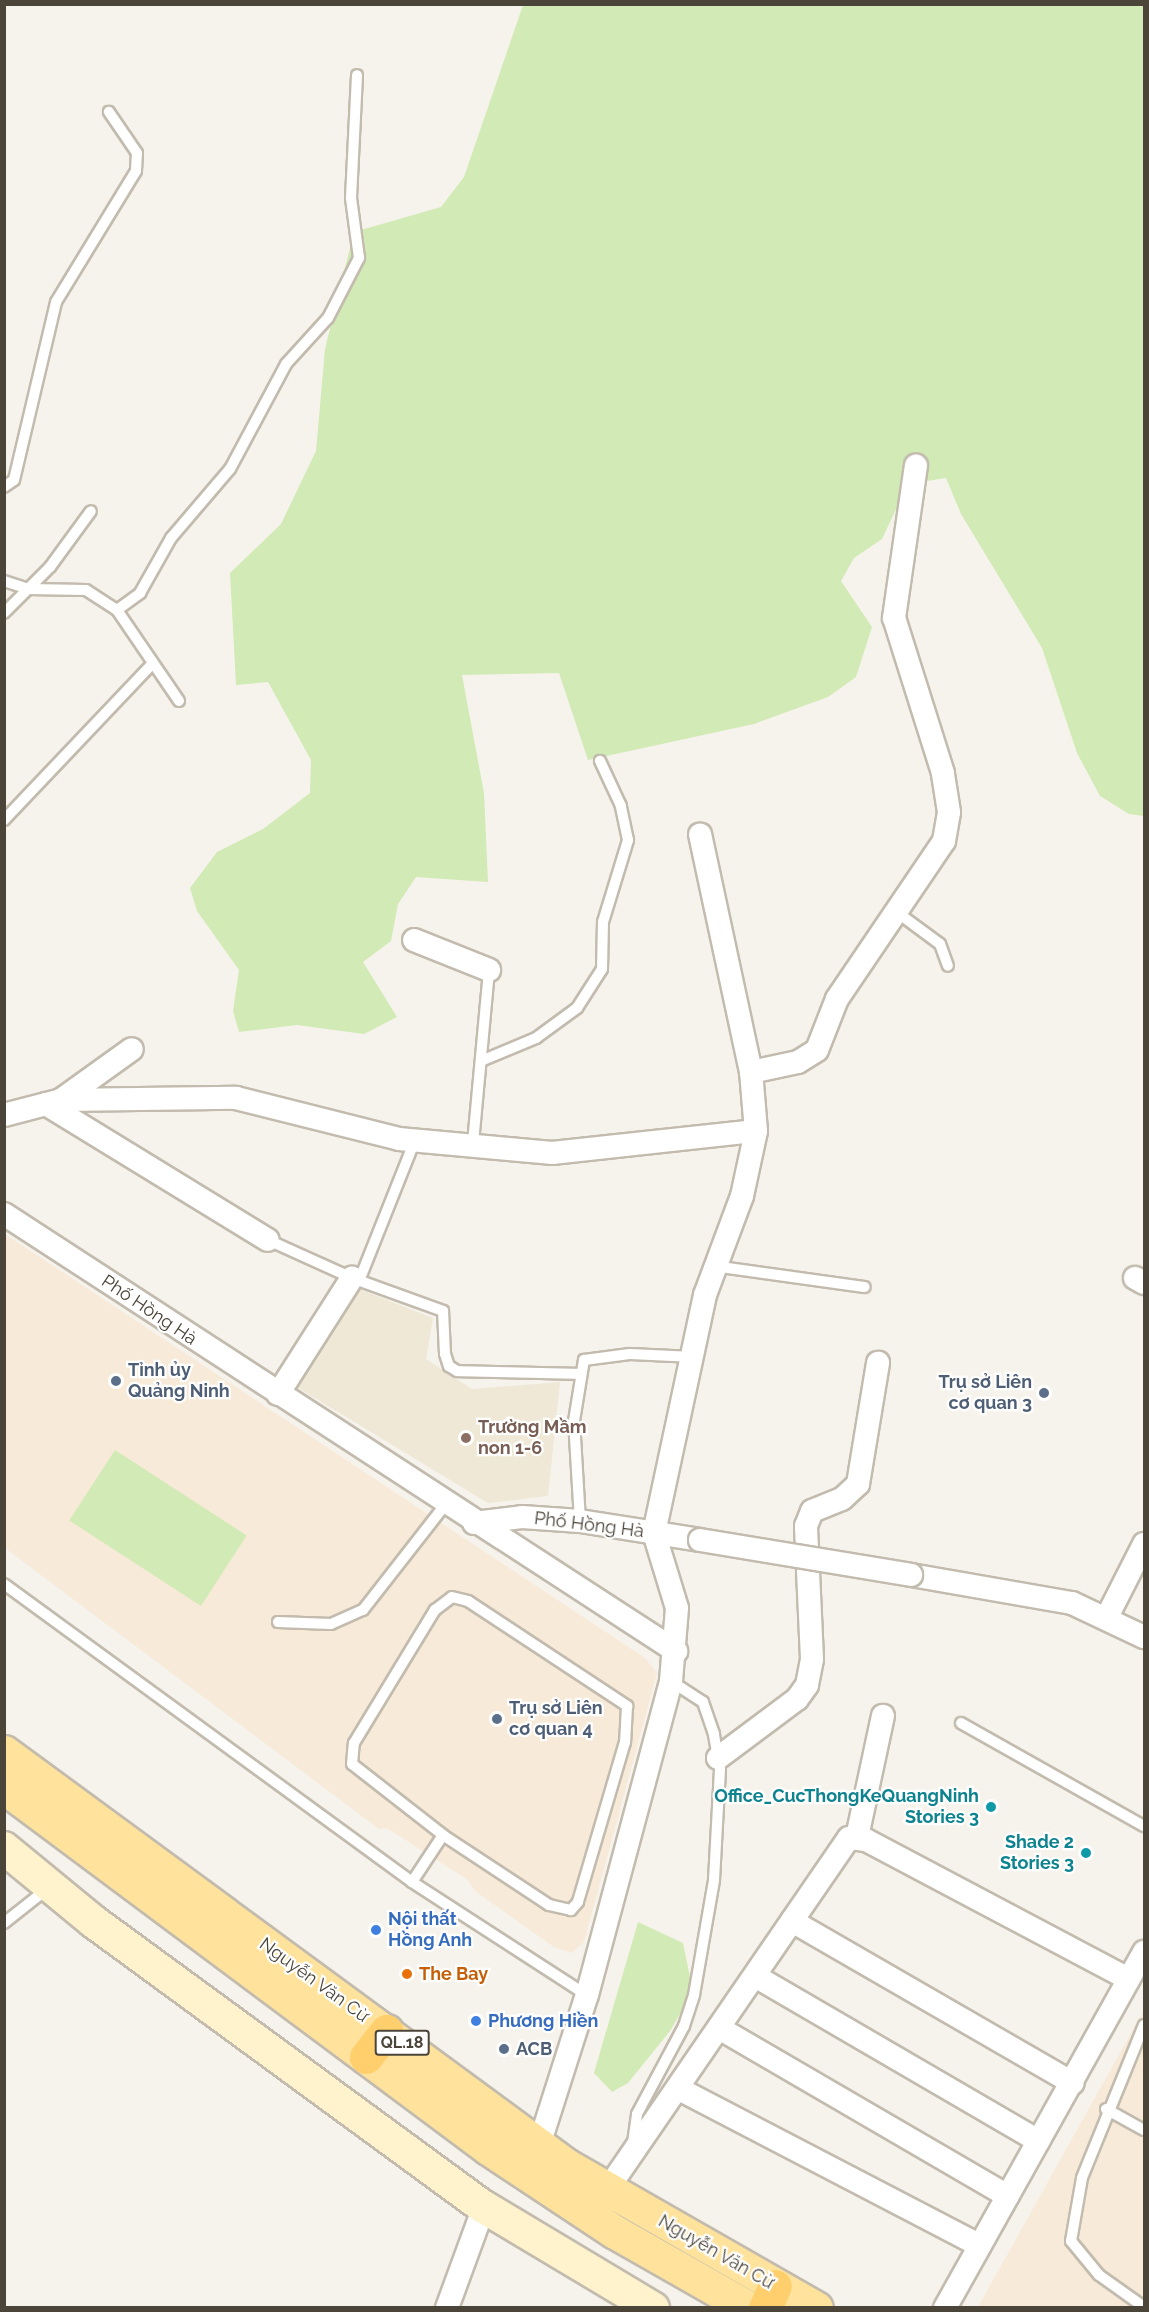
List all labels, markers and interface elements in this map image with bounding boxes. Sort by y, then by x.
street label: Phố Hồng Hà [97,1270,201,1350]
place label: Tỉnh ủy Quảng Ninh [128,1360,230,1402]
place label: Trụ sở Liên cơ quan 3 [938,1372,1032,1414]
marker: Tỉnh ủy Quảng Ninh [109,1374,123,1388]
marker: Trụ sở Liên cơ quan 3 [1037,1386,1051,1400]
place label: Trường Mầm non 1-6 [478,1417,587,1460]
marker: Trường Mầm non 1-6 [459,1431,473,1445]
street label: Phố Hồng Hà [533,1508,645,1542]
place label: Trụ sở Liên cơ quan 4 [509,1698,603,1740]
marker: Trụ sở Liên cơ quan 4 [490,1712,504,1726]
place label: Office_CucThongKeQuangNinh Stories 3 [714,1786,979,1828]
marker: Office_CucThongKeQuangNinh Stories 3 [984,1800,998,1814]
place label: Shade 2 Stories 3 [1000,1832,1074,1874]
marker: Shade 2 Stories 3 [1079,1846,1093,1860]
place label: Nội thất Hồng Anh [388,1909,473,1952]
marker: Nội thất Hồng Anh [369,1923,383,1937]
street label: Nguyễn Văn Cừ [255,1933,373,2027]
place label: The Bay [419,1963,488,1985]
marker: The Bay [400,1967,414,1981]
place label: Phương Hiền [488,2010,598,2032]
marker: Phương Hiền [469,2014,483,2028]
road number: QL.18 [374,2030,430,2056]
place label: ACB [516,2038,552,2060]
marker: ACB [497,2042,511,2056]
street label: Nguyễn Văn Cừ [654,2210,778,2294]

